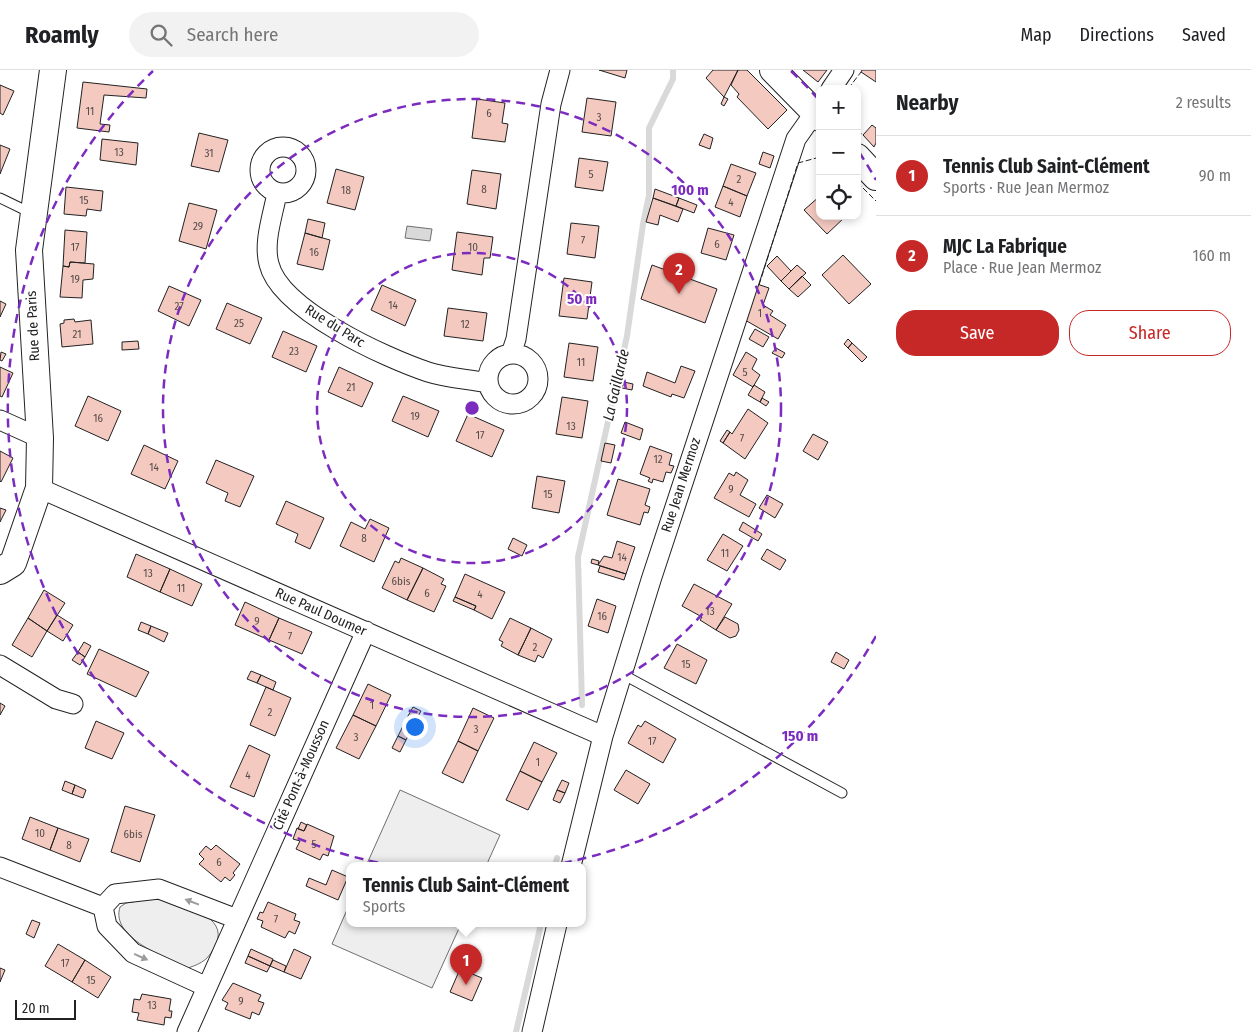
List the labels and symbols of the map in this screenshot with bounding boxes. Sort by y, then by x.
house number: 11 [86,105,94,118]
house number: 6 [486,107,492,120]
house number: 3 [597,111,602,124]
house number: 13 [114,146,124,159]
house number: 31 [205,147,214,160]
house number: 5 [588,168,594,181]
house number: 2 [737,173,742,186]
text: 100 m [671,181,709,199]
house number: 8 [481,183,487,196]
house number: 18 [341,184,351,197]
house number: 15 [79,194,89,207]
house number: 4 [728,196,734,209]
house number: 29 [193,220,203,233]
house number: 7 [581,234,586,247]
house number: 6 [714,238,720,251]
house number: 17 [71,241,80,254]
house number: 10 [468,241,478,254]
house number: 16 [309,246,319,259]
pin: 2 [663,253,695,294]
house number: 19 [70,273,80,286]
street label: Rue de Paris [23,290,43,362]
text: 50 m [567,290,597,308]
house number: 14 [388,299,398,312]
house number: 27 [174,300,184,313]
street label: Rue du Parc [302,301,368,351]
house number: 1 [758,307,762,320]
house number: 25 [234,317,244,330]
house number: 12 [460,318,470,331]
house number: 21 [73,328,81,341]
house number: 23 [289,345,299,358]
water label: La Gaillarde [599,347,633,423]
house number: 11 [577,356,585,369]
house number: 5 [742,366,748,379]
house number: 21 [347,381,355,394]
centre of rings [463,399,481,417]
house number: 19 [410,410,420,423]
house number: 16 [93,412,103,425]
house number: 13 [566,420,576,433]
house number: 17 [476,429,485,442]
house number: 7 [740,432,745,445]
street label: Rue Jean Mermoz [658,435,704,535]
house number: 12 [653,453,663,466]
house number: 14 [149,461,159,474]
house number: 9 [728,483,734,496]
house number: 15 [543,488,553,501]
house number: 8 [361,532,367,545]
house number: 11 [721,547,729,560]
house number: 14 [617,551,627,564]
house number: 13 [143,567,153,580]
house number: 6bis [392,575,411,588]
house number: 11 [177,582,185,595]
street label: Rue Paul Doumer [273,584,369,640]
house number: 6 [424,587,430,600]
house number: 4 [477,588,483,601]
house number: 13 [705,605,715,618]
house number: 16 [597,610,607,623]
house number: 9 [254,615,260,628]
house number: 7 [288,630,293,643]
house number: 2 [533,641,538,654]
house number: 15 [681,658,691,671]
house number: 1 [370,699,374,712]
house number: 2 [268,706,273,719]
your location [402,714,428,740]
street label: Cité Pont-à-Mousson [269,717,333,833]
house number: 3 [474,723,479,736]
text: 150 m [782,727,818,745]
house number: 3 [354,731,359,744]
house number: 17 [648,735,657,748]
house number: 1 [536,756,540,769]
house number: 4 [245,769,251,782]
house number: 10 [35,827,45,840]
house number: 6bis [124,828,143,841]
house number: 5 [311,838,317,851]
house number: 8 [66,839,72,852]
house number: 6 [216,856,222,869]
one-way arrow [184,898,199,905]
house number: 7 [274,913,279,926]
pin: 1 [450,944,482,985]
one-way arrow [134,954,148,962]
house number: 17 [61,957,70,970]
house number: 15 [86,974,96,987]
house number: 9 [238,995,244,1008]
scale bar [15,997,76,1020]
house number: 13 [147,999,157,1012]

